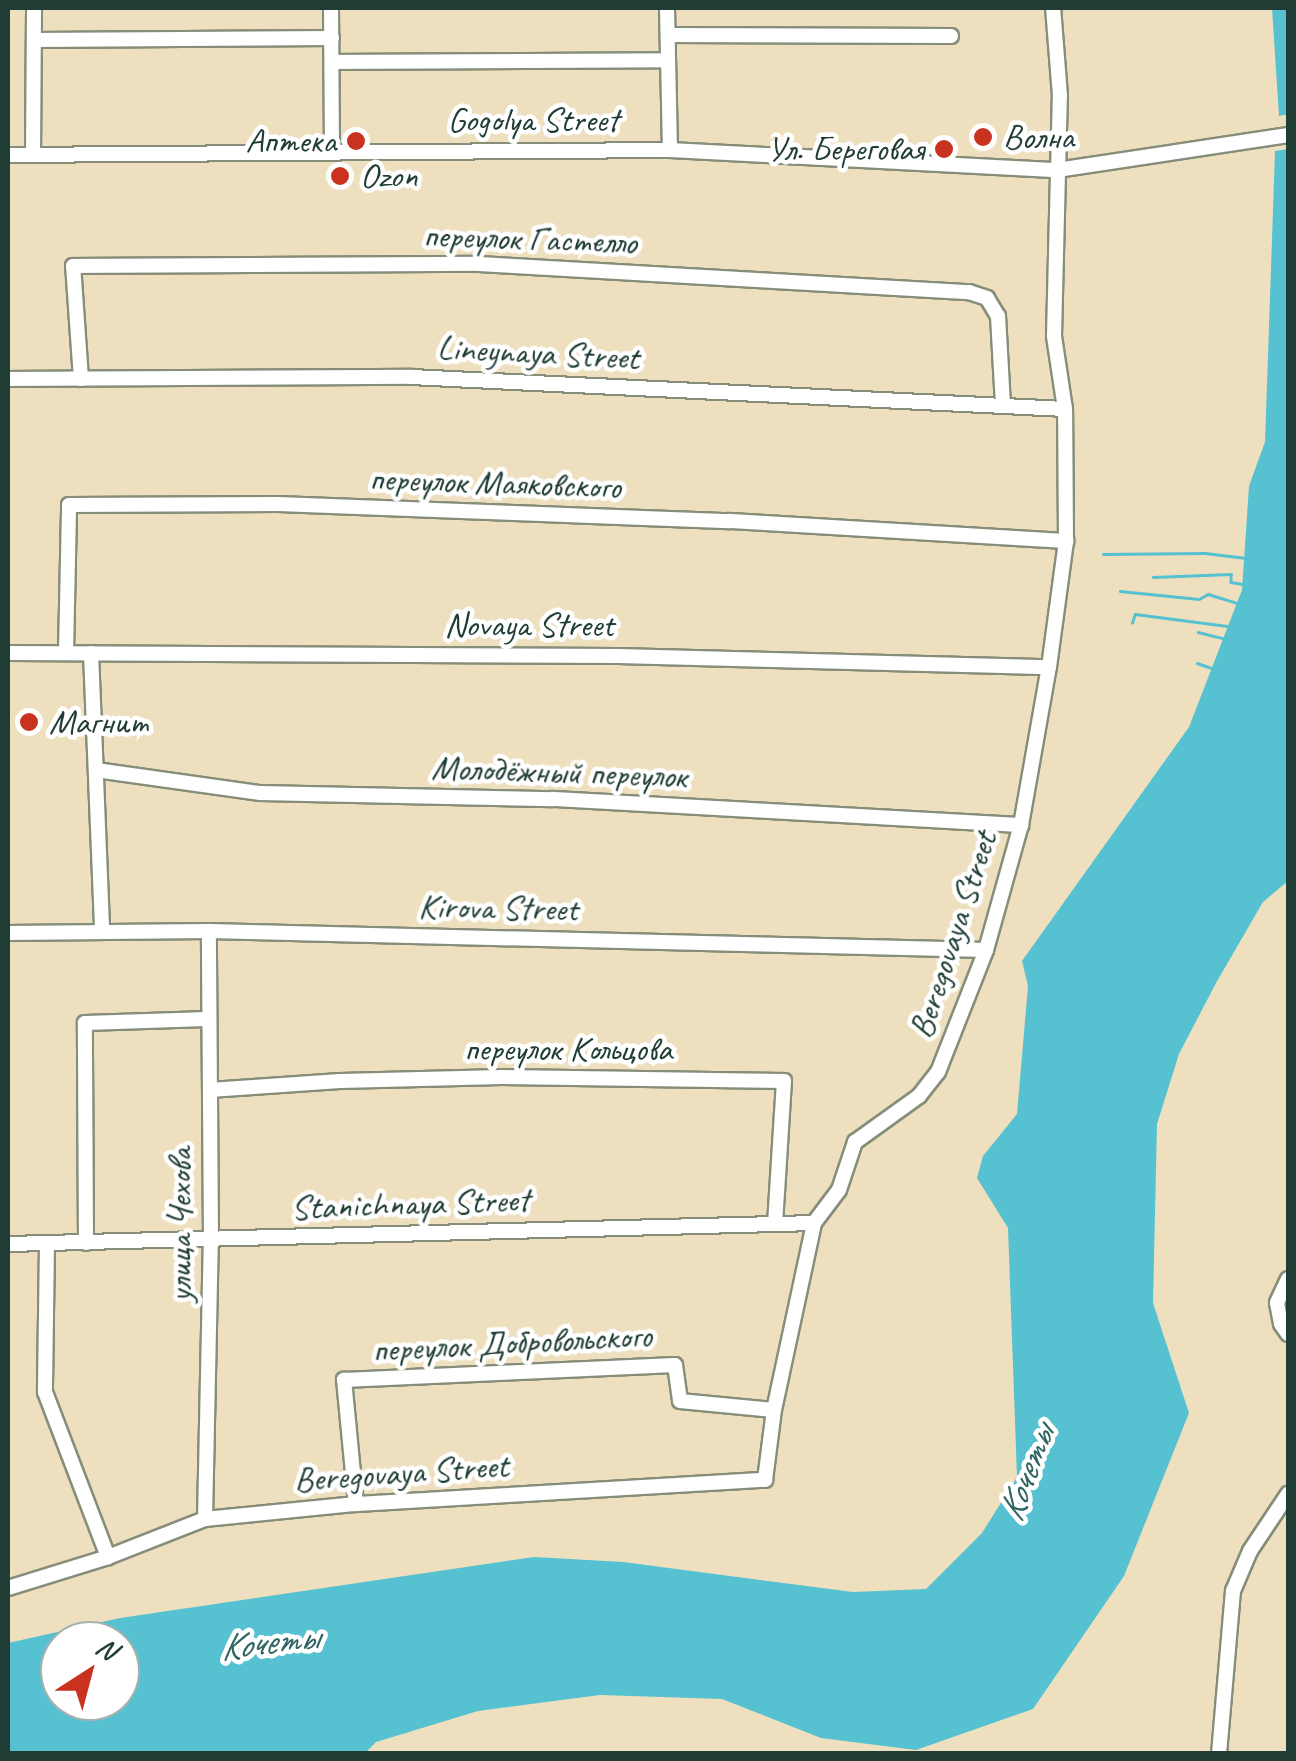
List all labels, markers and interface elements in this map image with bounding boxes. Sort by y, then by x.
street label: Gogolya Street [447,99,619,141]
place label: Волна [1003,116,1074,158]
place label: Аптека [246,120,336,162]
marker: Волна [972,126,994,148]
place label: Ул. Береговая [767,128,924,170]
marker: Аптека [345,130,367,152]
marker: Ул. Береговая [933,138,955,160]
place label: Ozon [360,155,418,197]
marker: Ozon [329,165,351,187]
street label: переулок Гастелло [424,214,636,264]
street label: Lineynaya Street [436,327,640,379]
street label: переулок Маяковского [368,458,622,508]
street label: Novaya Street [444,604,614,646]
place label: Магнит [49,701,148,743]
marker: Магнит [18,711,40,733]
street label: Молодёжный переулок [431,747,687,797]
street label: Beregovaya Street [900,826,1006,1044]
street label: Kirova Street [418,886,578,930]
street label: переулок Кольцова [465,1028,671,1070]
street label: улица Чехова [159,1148,201,1302]
street label: Stanichnaya Street [290,1179,530,1229]
street label: переулок Добровольского [369,1315,655,1371]
water label: Кочеты [988,1419,1064,1527]
street label: Beregovaya Street [292,1445,510,1501]
water label: Кочеты [217,1613,321,1671]
north arrow [40,1621,140,1721]
text: N [89,1629,124,1667]

